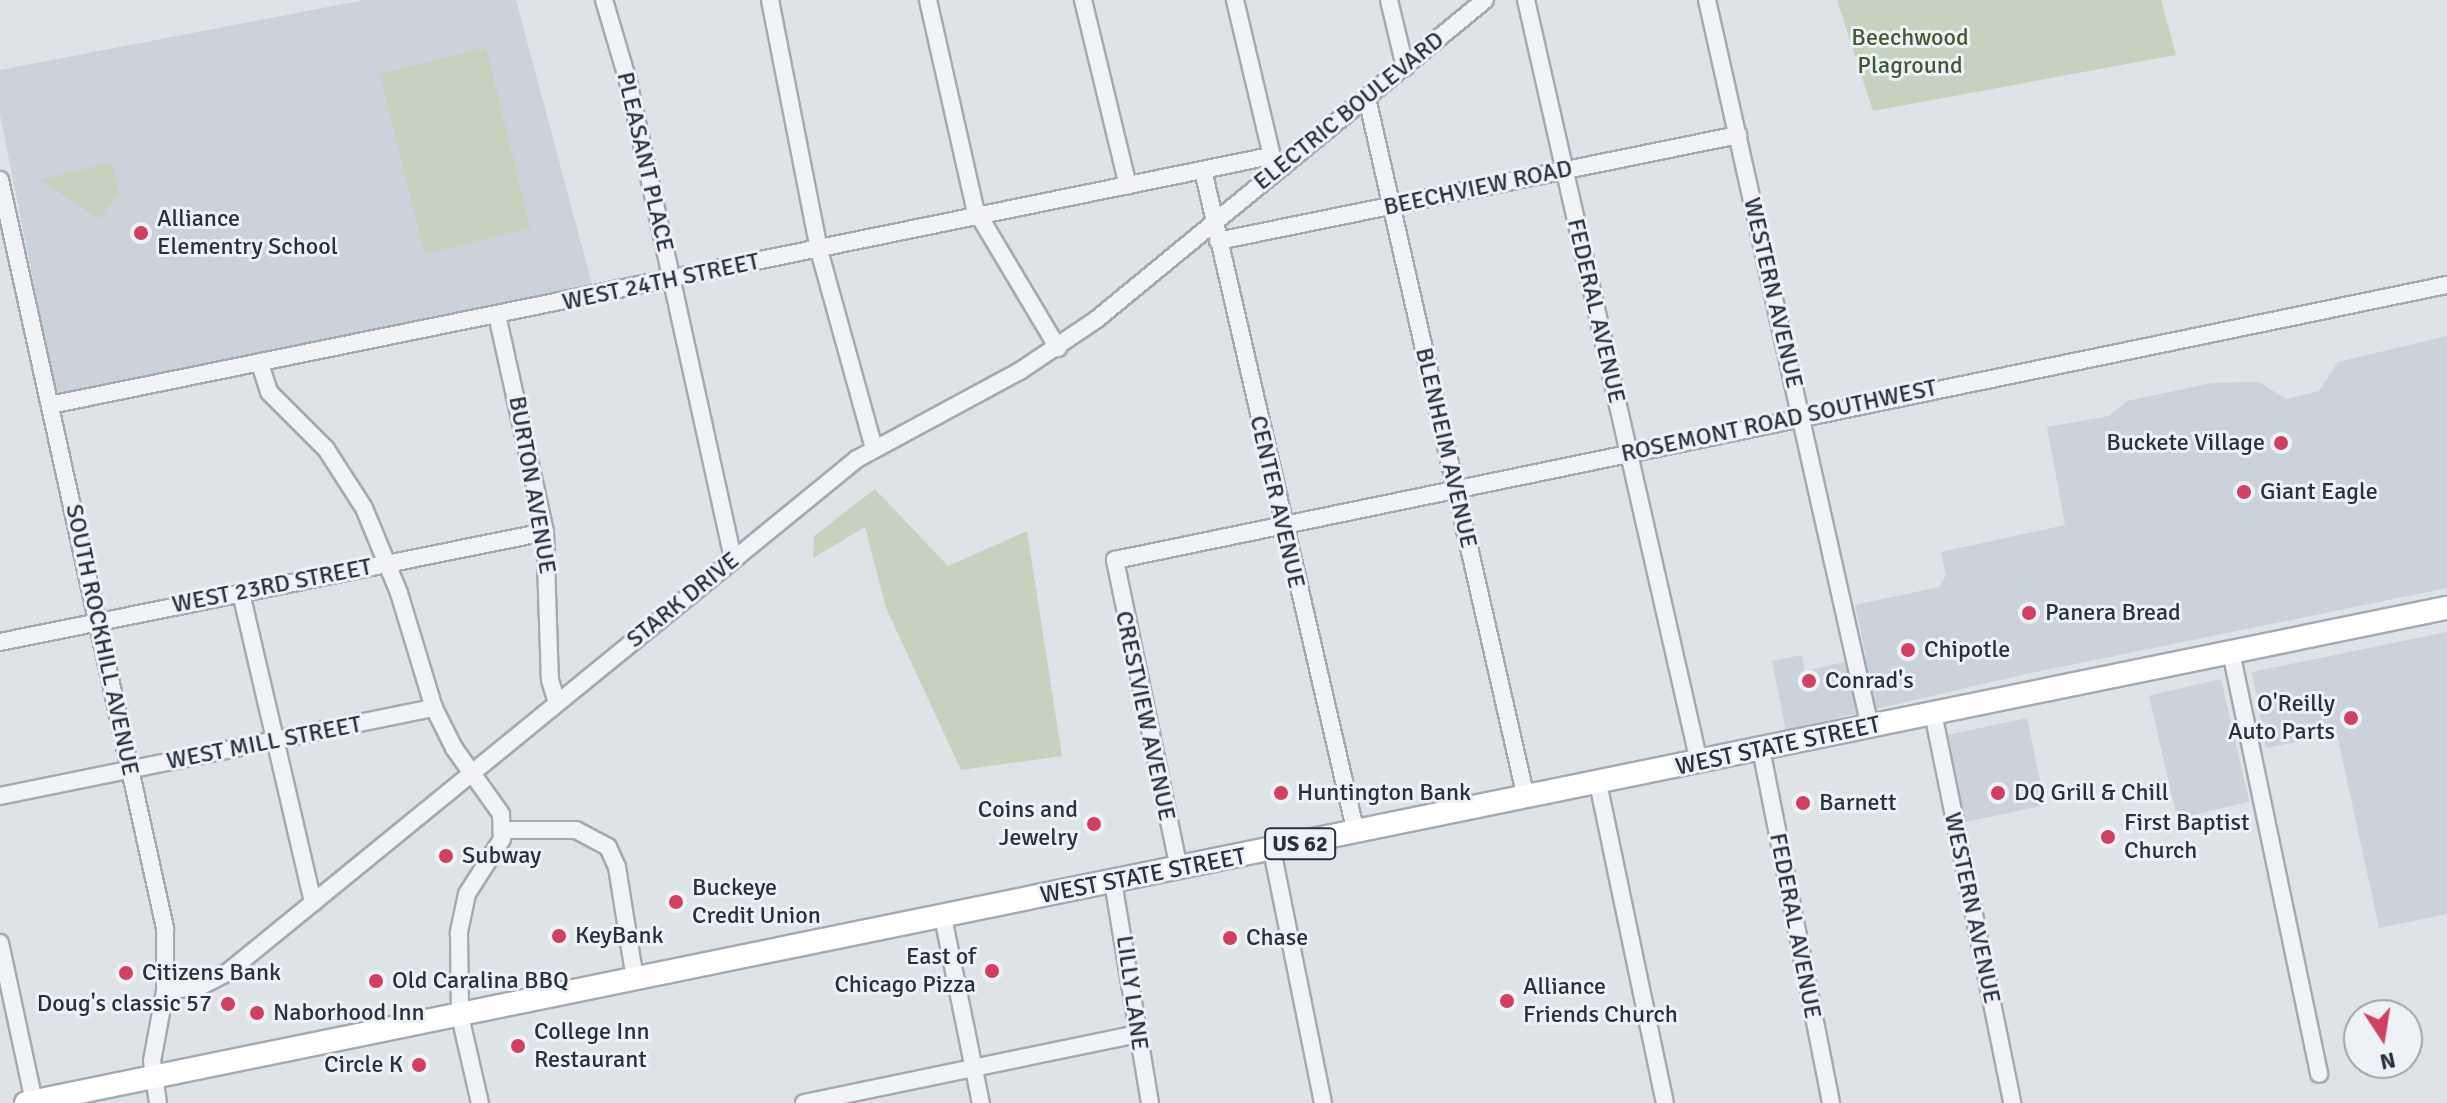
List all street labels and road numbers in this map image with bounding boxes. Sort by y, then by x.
street label: ELECTRIC BOULEVARD [1248,26,1450,196]
street label: PLEASANT PLACE [610,69,680,255]
street label: BEECHVIEW ROAD [1381,154,1575,222]
street label: WESTERN AVENUE [1737,195,1809,391]
street label: FEDERAL AVENUE [1561,216,1631,406]
street label: WEST 24TH STREET [560,247,762,317]
street label: BLENHEIM AVENUE [1409,345,1483,551]
street label: ROSEMONT ROAD SOUTHWEST [1619,373,1939,469]
street label: BURTON AVENUE [502,394,562,576]
street label: CENTER AVENUE [1243,413,1311,591]
street label: SOUTH ROCKHILL AVENUE [59,502,145,778]
street label: STARK DRIVE [621,546,745,654]
street label: WEST 23RD STREET [170,553,374,619]
street label: CRESTVIEW AVENUE [1109,608,1181,824]
street label: WEST MILL STREET [164,710,364,776]
street label: WEST STATE STREET [1673,710,1883,782]
street label: WESTERN AVENUE [1938,810,2006,1006]
road number: US 62 [1264,826,1336,862]
street label: FEDERAL AVENUE [1763,831,1827,1021]
street label: WEST STATE STREET [1038,842,1248,910]
street label: LILLY LANE [1110,934,1154,1052]

